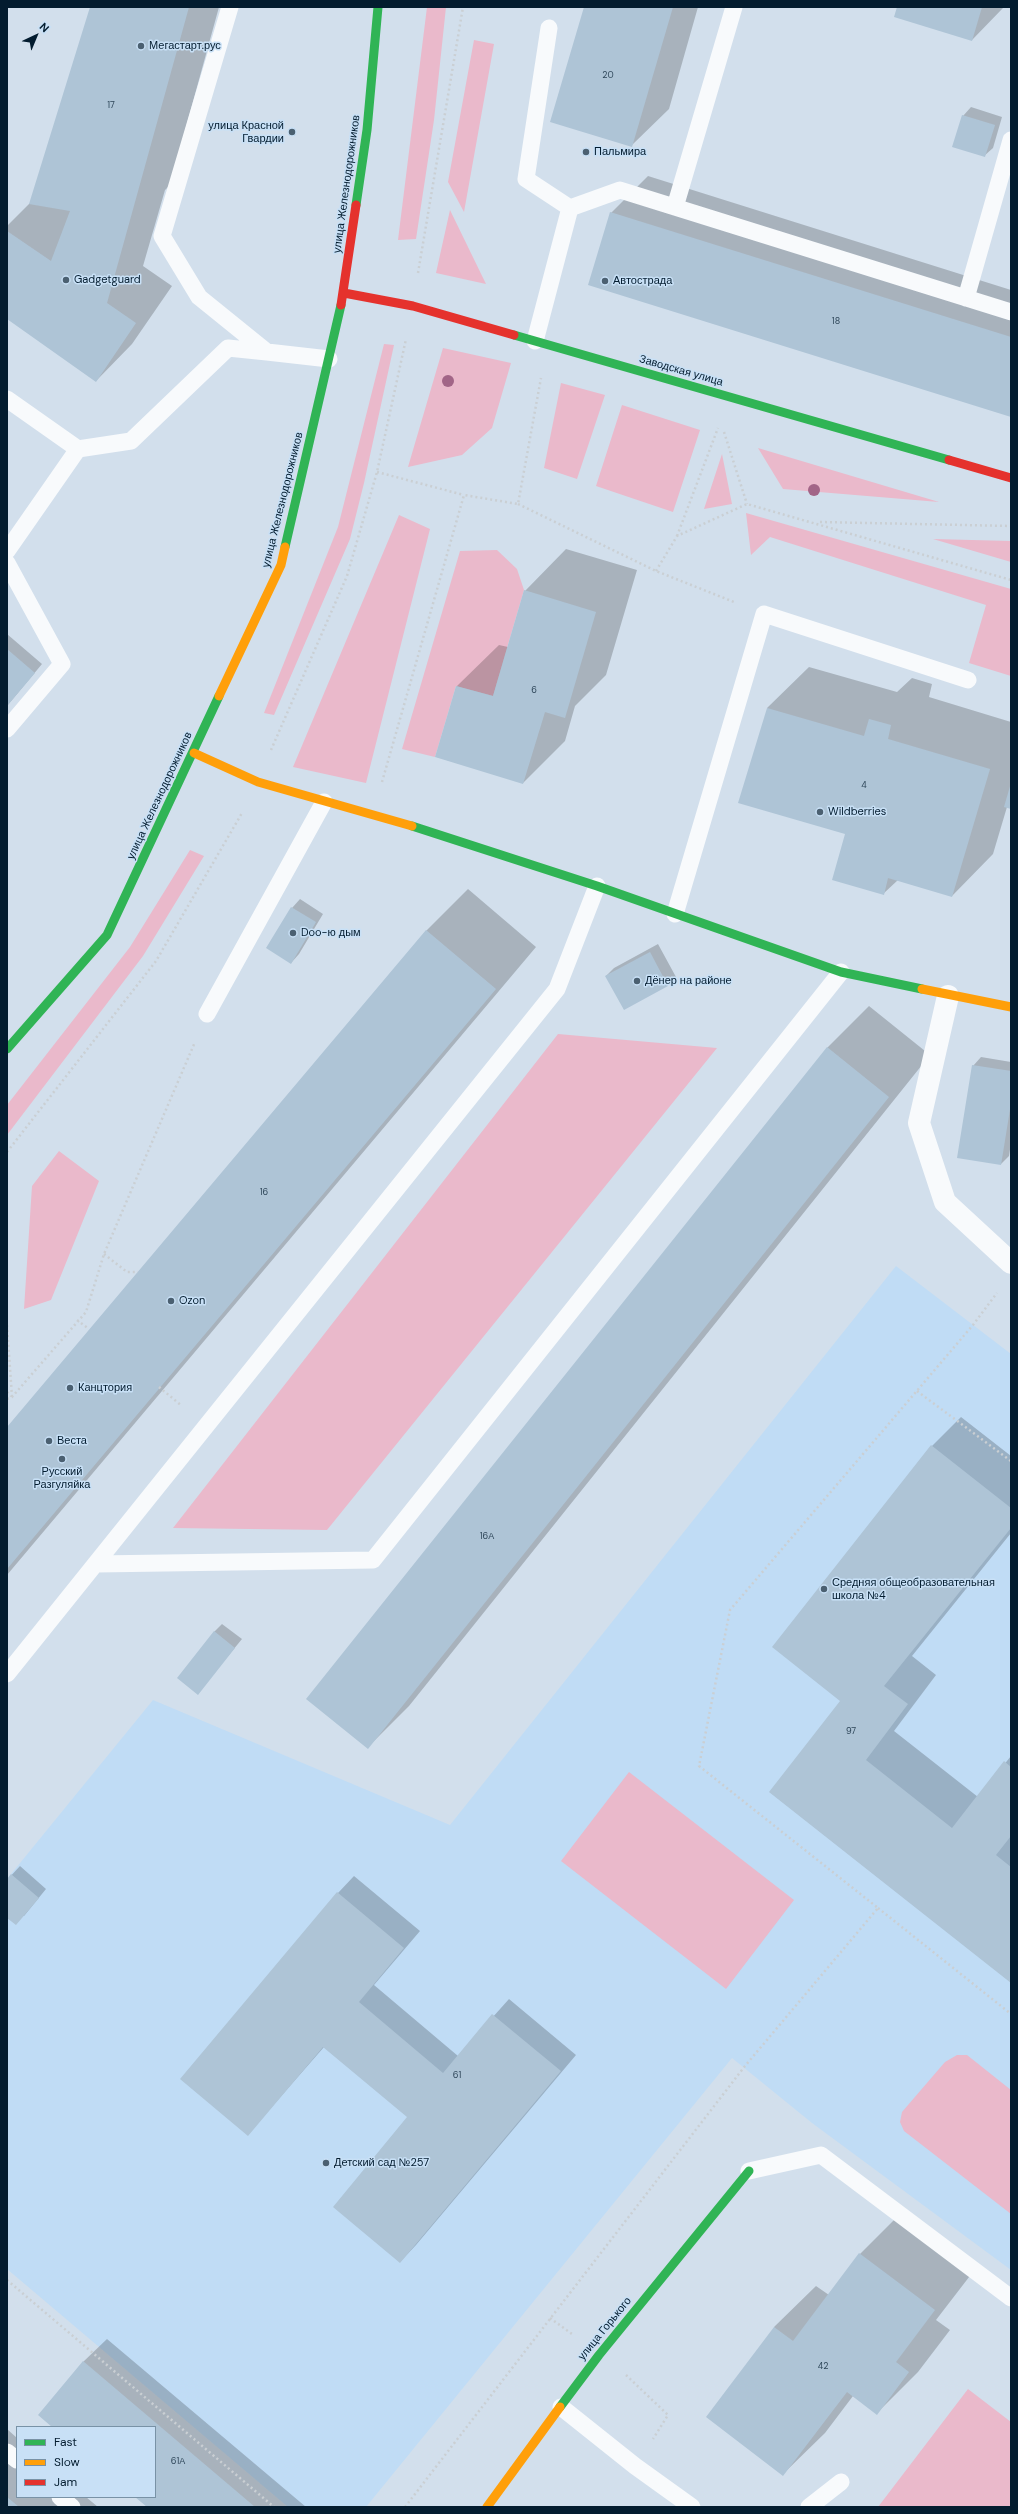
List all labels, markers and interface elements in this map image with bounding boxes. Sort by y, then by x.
north arrow [16,16,56,56]
text: N [37,20,52,35]
place label: Мегастарт.рус [149,39,221,53]
marker: Мегастарт.рус [136,41,146,51]
house number: 20 [602,71,614,81]
house number: 17 [107,101,115,111]
street label: улица Железнодорожников [331,114,363,254]
place label: улица Красной Гвардии [208,119,284,145]
marker: улица Красной Гвардии [287,127,297,137]
place label: Пальмира [594,145,646,159]
marker: Пальмира [581,147,591,157]
place label: Gadgetguard [74,273,141,287]
place label: Автострада [613,274,672,288]
marker: Gadgetguard [61,275,71,285]
marker: Автострада [600,276,610,286]
house number: 18 [832,317,840,327]
street label: Заводская улица [638,353,724,389]
street label: улица Железнодорожников [260,431,306,569]
house number: 6 [531,686,537,696]
street label: улица Железнодорожников [125,730,195,862]
house number: 4 [861,781,867,791]
place label: Wildberries [828,805,886,819]
marker: Wildberries [815,807,825,817]
place label: Doo-ю дым [301,926,361,940]
marker: Doo-ю дым [288,928,298,938]
place label: Дёнер на районе [645,974,732,988]
marker: Дёнер на районе [632,976,642,986]
house number: 16 [260,1188,268,1198]
place label: Ozon [179,1294,205,1308]
marker: Ozon [166,1296,176,1306]
place label: Канцтория [78,1381,132,1395]
marker: Канцтория [65,1383,75,1393]
place label: Веста [57,1434,87,1448]
marker: Веста [44,1436,54,1446]
marker: Русский Разгуляйка [57,1454,67,1464]
place label: Русский Разгуляйка [34,1465,90,1491]
house number: 16А [480,1532,494,1542]
place label: Средняя общеобразовательная школа №4 [832,1576,995,1602]
marker: Средняя общеобразовательная школа №4 [819,1584,829,1594]
house number: 97 [846,1727,856,1737]
house number: 61 [453,2071,461,2081]
place label: Детский сад №257 [334,2156,429,2170]
marker: Детский сад №257 [321,2158,331,2168]
street label: улица Горького [576,2295,634,2363]
house number: 42 [818,2362,828,2372]
legend [16,2426,156,2498]
text: Fast [54,2434,77,2450]
text: Slow [54,2454,80,2470]
house number: 61А [171,2457,185,2467]
text: Jam [54,2474,77,2490]

